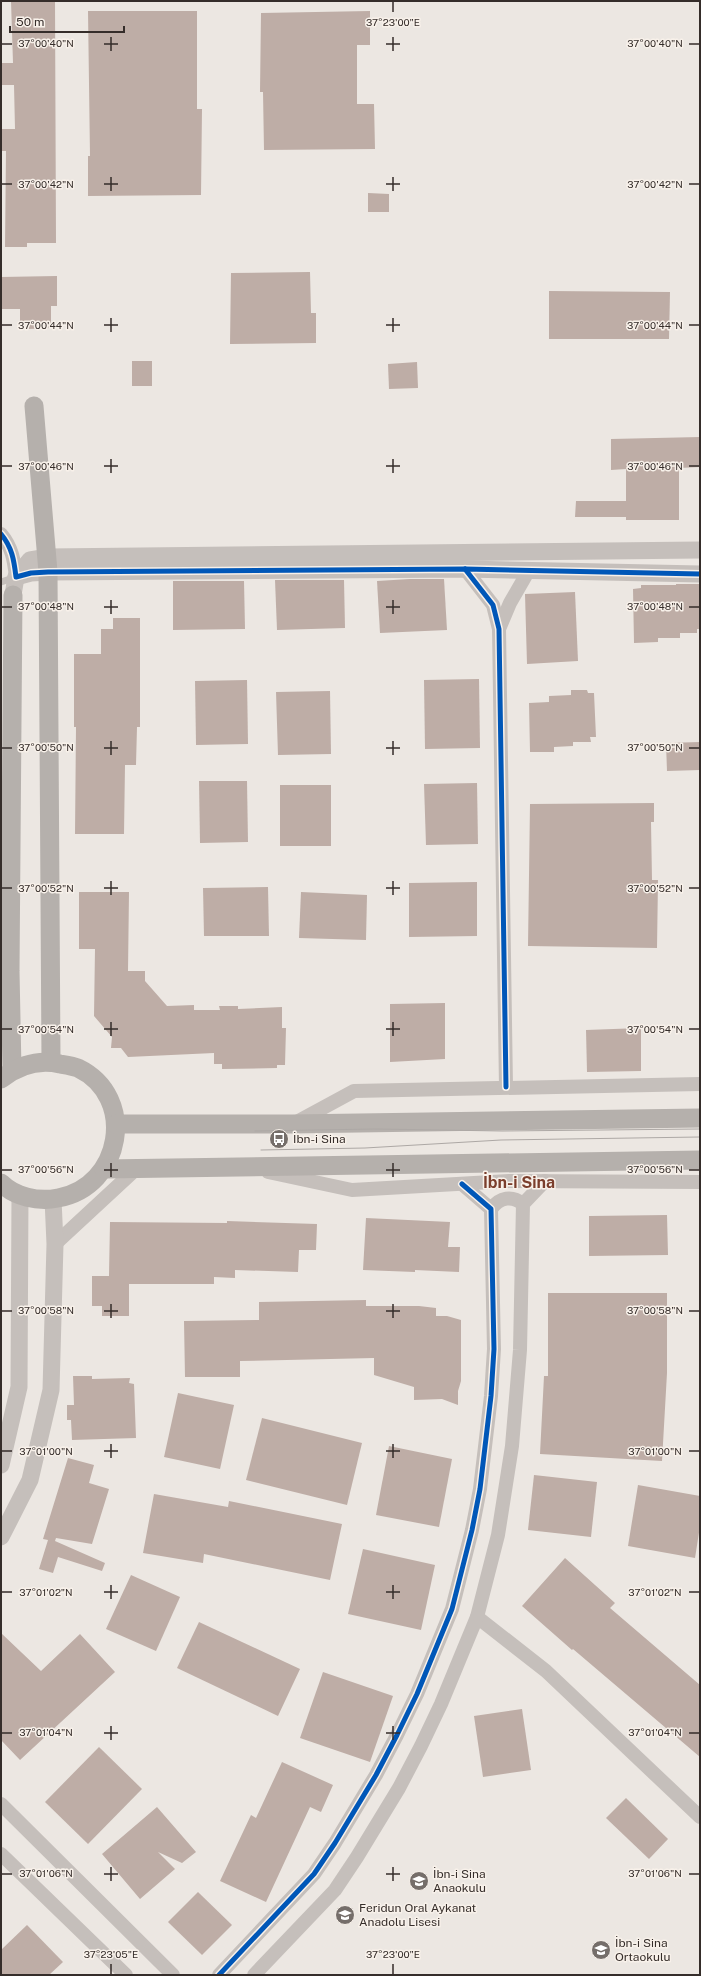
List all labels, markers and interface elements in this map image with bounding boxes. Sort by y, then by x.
scale bar [10,8,124,34]
text: 50 m [16,15,44,29]
text: 37°23'00"E [366,16,420,28]
text: 37°00'40"N [18,37,74,49]
text: 37°00'40"N [627,37,683,49]
text: 37°00'42"N [18,178,74,190]
text: 37°00'42"N [627,178,683,190]
text: 37°00'44"N [18,319,74,331]
text: 37°00'44"N [627,319,683,331]
text: 37°00'46"N [18,460,74,472]
text: 37°00'46"N [627,460,683,472]
text: 37°00'48"N [18,600,74,612]
text: 37°00'48"N [627,600,683,612]
text: 37°00'50"N [18,741,74,753]
text: 37°00'50"N [627,741,683,753]
text: 37°00'52"N [18,882,74,894]
text: 37°00'52"N [627,882,683,894]
text: 37°00'54"N [18,1023,74,1035]
text: 37°00'54"N [627,1023,683,1035]
bus stop icon: İbn-i Sina [268,1128,290,1150]
place label: İbn-i Sina [293,1132,346,1146]
text: 37°00'56"N [18,1163,74,1175]
text: 37°00'56"N [627,1163,683,1175]
district label: İbn-i Sina [483,1172,555,1192]
text: 37°00'58"N [18,1304,74,1316]
text: 37°00'58"N [627,1304,683,1316]
text: 37°01'00"N [19,1445,73,1457]
text: 37°01'00"N [628,1445,682,1457]
text: 37°01'02"N [19,1586,73,1598]
text: 37°01'02"N [628,1586,682,1598]
text: 37°01'04"N [19,1726,73,1738]
text: 37°01'04"N [628,1726,682,1738]
text: 37°01'06"N [19,1867,73,1879]
place label: İbn-i Sina Anaokulu [433,1867,486,1895]
text: 37°01'06"N [628,1867,682,1879]
school or university icon: İbn-i Sina Anaokulu [408,1870,430,1892]
place label: Feridun Oral Aykanat Anadolu Lisesi [359,1901,477,1929]
school or university icon: Feridun Oral Aykanat Anadolu Lisesi [334,1904,356,1926]
place label: İbn-i Sina Ortaokulu [615,1936,670,1964]
school or university icon: İbn-i Sina Ortaokulu [590,1939,612,1961]
text: 37°23'05"E [84,1948,138,1960]
text: 37°23'00"E [366,1948,420,1960]

